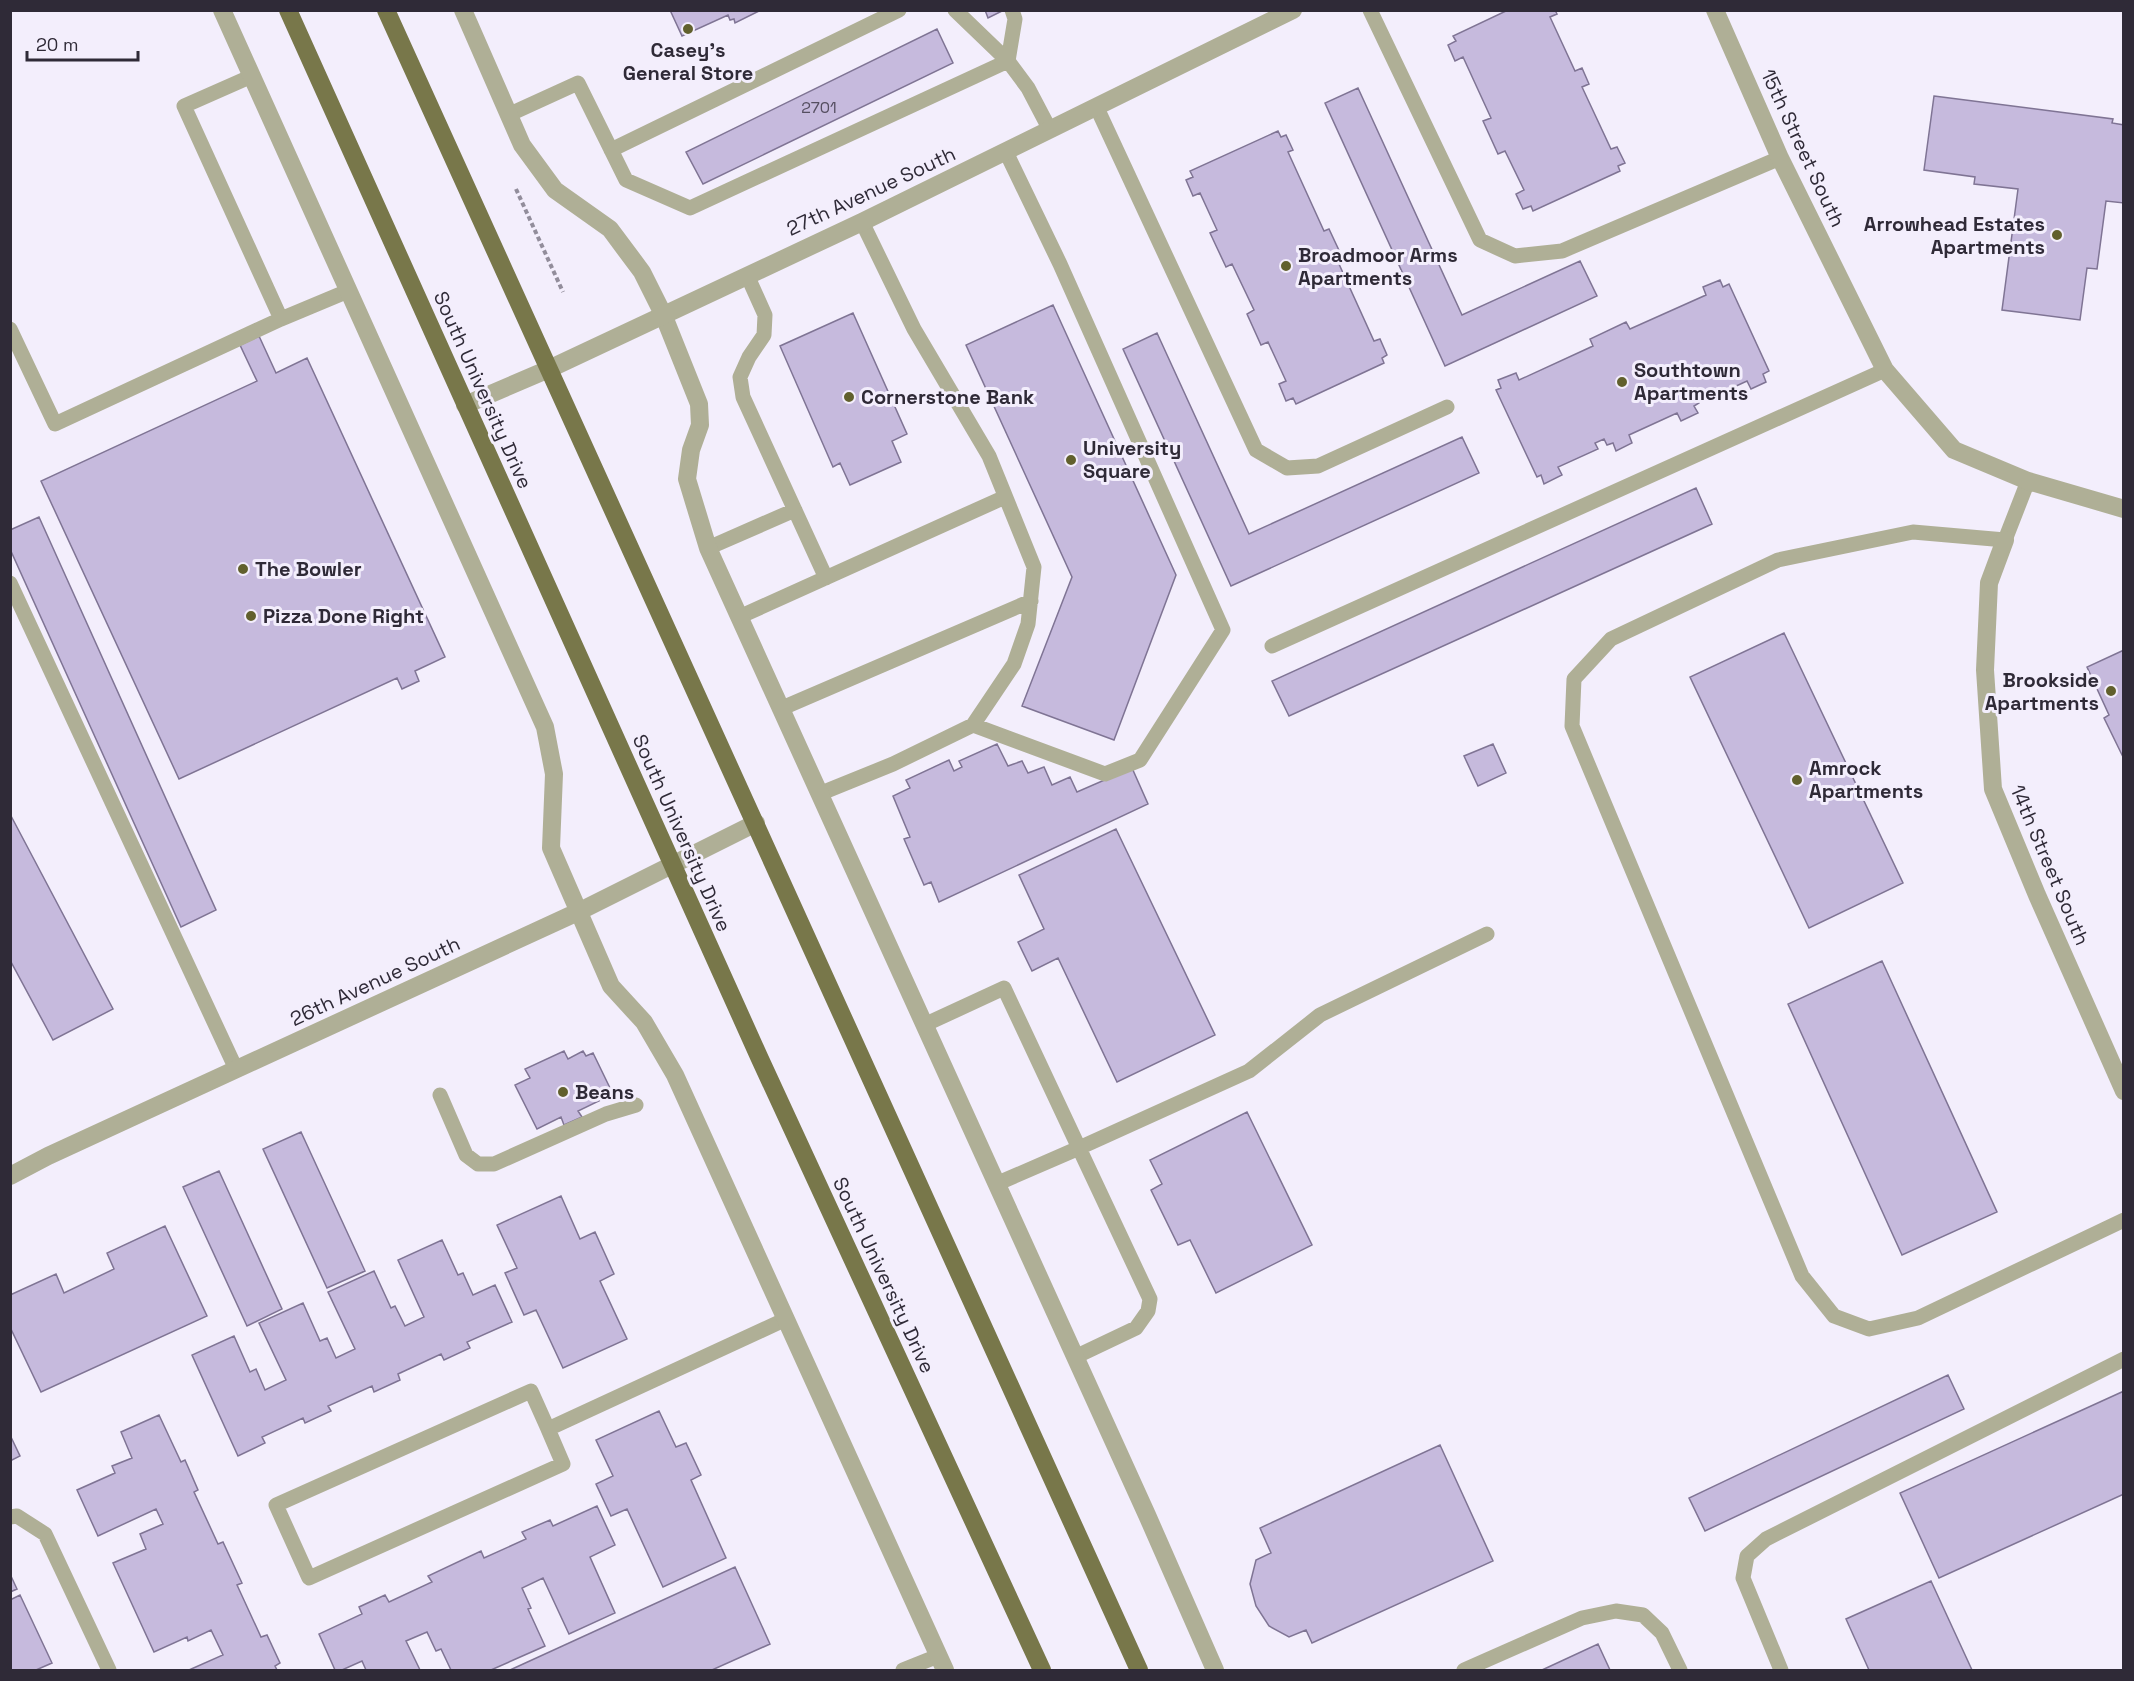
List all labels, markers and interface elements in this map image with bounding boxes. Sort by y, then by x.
marker: Casey's General Store [681,22,695,36]
scale bar [27,24,138,62]
text: 20 m [36,33,79,56]
place label: Casey's General Store [623,37,753,86]
street label: 15th Street South [1755,65,1851,231]
house number: 2701 [801,97,837,118]
street label: 27th Avenue South [782,140,960,242]
place label: Arrowhead Estates Apartments [1864,211,2045,260]
marker: Arrowhead Estates Apartments [2050,228,2064,242]
place label: Broadmoor Arms Apartments [1298,242,1458,291]
marker: Broadmoor Arms Apartments [1279,259,1293,273]
street label: South University Drive [428,287,538,493]
place label: Southtown Apartments [1634,357,1748,406]
marker: Southtown Apartments [1615,375,1629,389]
place label: Cornerstone Bank [861,384,1034,410]
marker: Cornerstone Bank [842,390,856,404]
place label: University Square [1083,435,1181,484]
marker: University Square [1064,453,1078,467]
place label: The Bowler [255,556,362,582]
marker: The Bowler [236,562,250,576]
place label: Pizza Done Right [263,603,424,629]
marker: Pizza Done Right [244,609,258,623]
place label: Brookside Apartments [1985,667,2099,716]
marker: Brookside Apartments [2104,684,2118,698]
street label: South University Drive [627,730,737,936]
place label: Amrock Apartments [1809,755,1923,804]
marker: Amrock Apartments [1790,773,1804,787]
street label: 14th Street South [2004,781,2096,949]
street label: 26th Avenue South [286,930,464,1032]
place label: Beans [575,1079,634,1105]
marker: Beans [556,1085,570,1099]
street label: South University Drive [827,1173,941,1377]

